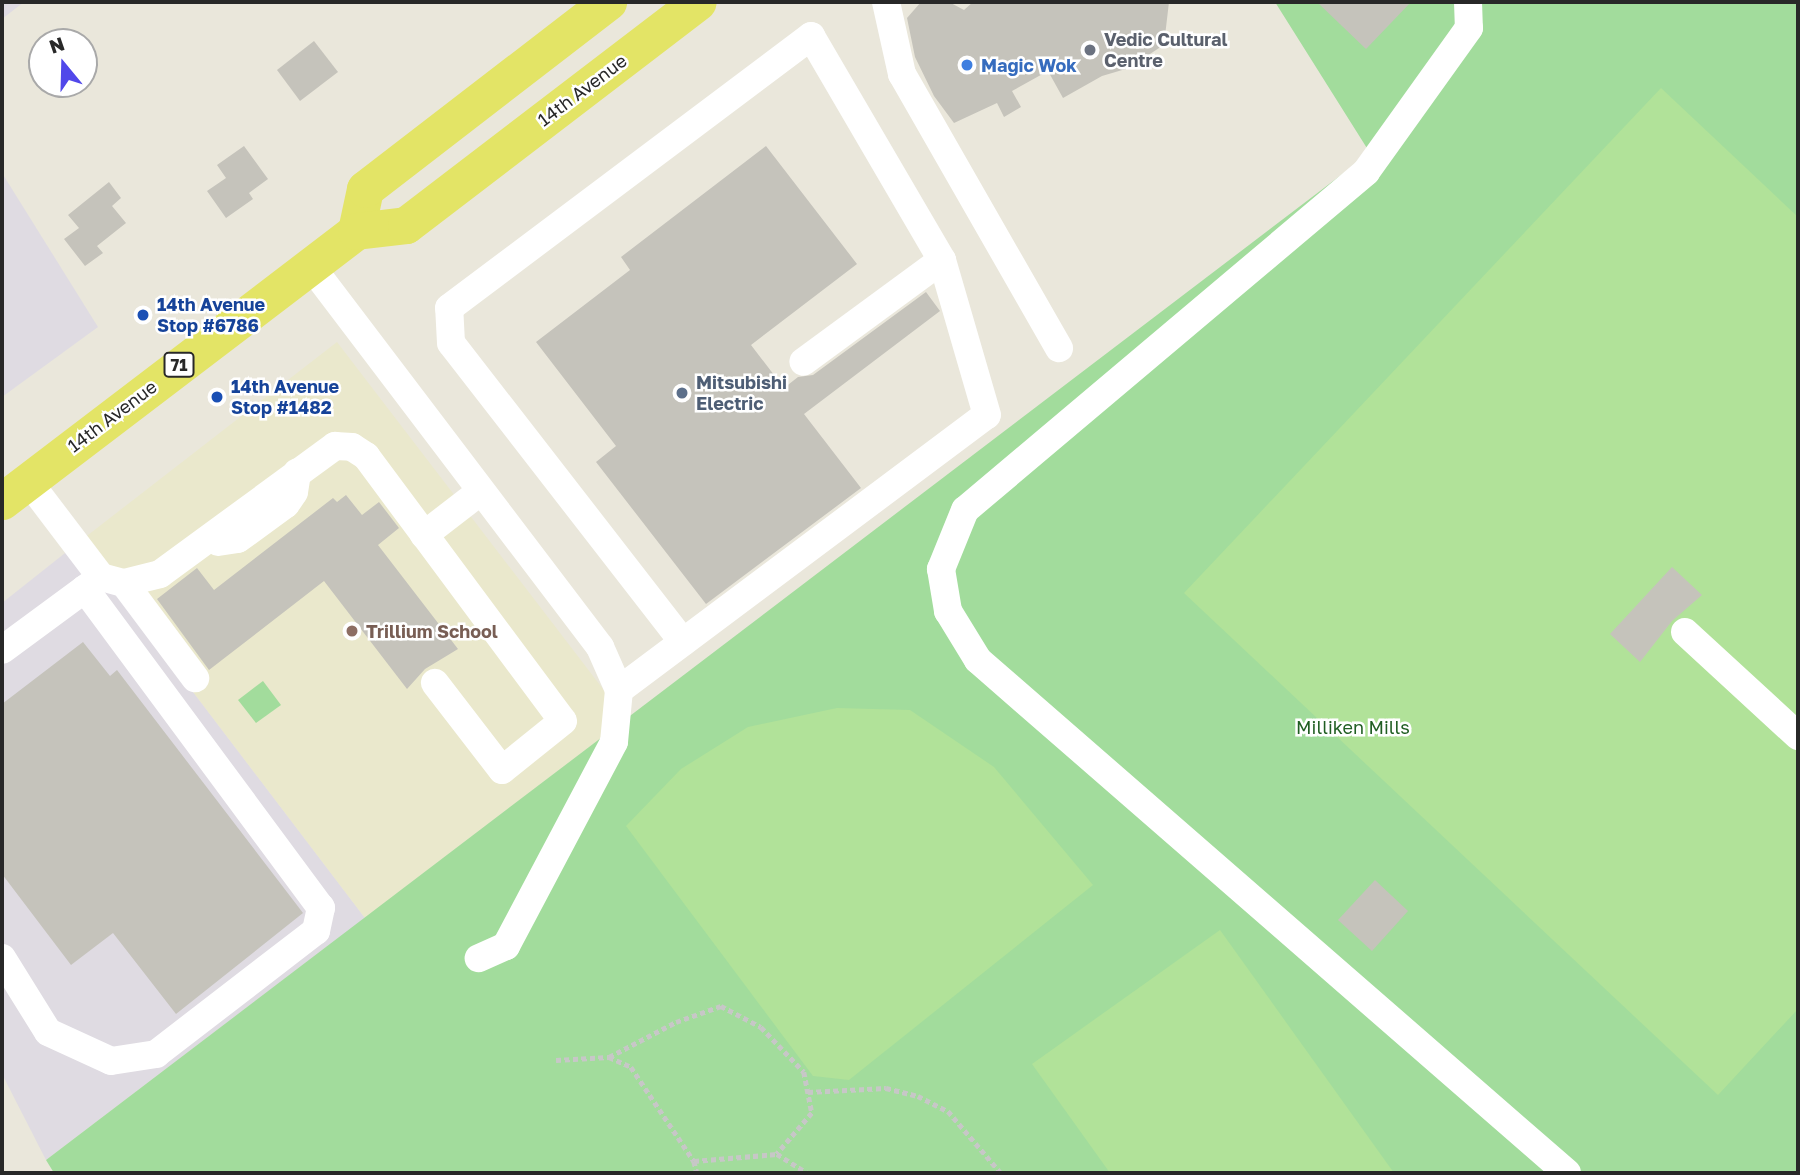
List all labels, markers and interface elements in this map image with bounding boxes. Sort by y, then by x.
north arrow [28,28,98,98]
place label: Vedic Cultural Centre [1104,29,1227,72]
text: N [46,31,67,58]
marker: Vedic Cultural Centre [1082,42,1098,58]
street label: 14th Avenue [533,49,631,131]
place label: Magic Wok [981,54,1077,76]
marker: Magic Wok [959,57,975,73]
place label: 14th Avenue Stop #6786 [157,294,265,336]
marker: 14th Avenue Stop #6786 [135,307,151,323]
road number: 71 [163,352,195,378]
place label: Mitsubishi Electric [696,372,787,414]
street label: 14th Avenue [63,375,161,457]
place label: 14th Avenue Stop #1482 [231,376,339,418]
marker: Mitsubishi Electric [674,385,690,401]
marker: 14th Avenue Stop #1482 [209,389,225,405]
place label: Trillium School [366,620,498,642]
marker: Trillium School [344,623,360,639]
park label: Milliken Mills [1296,716,1410,738]

